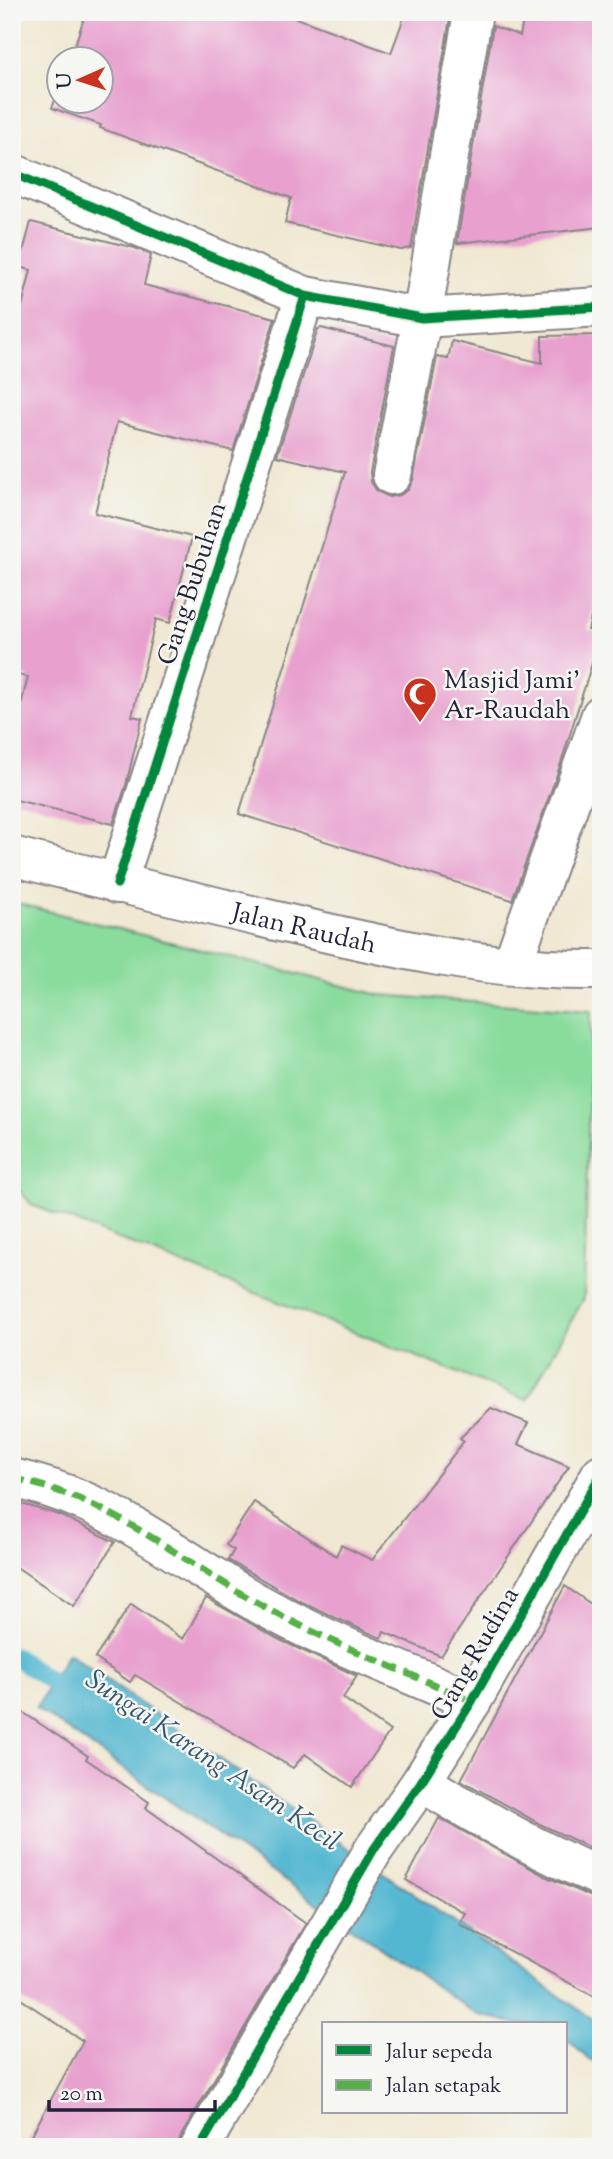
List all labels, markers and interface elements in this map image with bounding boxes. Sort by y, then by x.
north arrow [46,46,116,116]
text: U [52,72,79,89]
street label: Gang Bubuhan [150,497,237,670]
place label: Masjid Jami' Ar-Raudah [444,663,580,730]
mosque icon: Masjid Jami' Ar-Raudah [401,675,439,724]
street label: Jalan Raudah [226,895,379,964]
street label: Gang Rudina [423,1581,529,1728]
water label: Sungai Karang Asam Kecil [77,1661,348,1862]
legend [322,2022,568,2114]
text: Jalur sepeda [385,2038,493,2068]
scale bar [49,2068,215,2112]
text: Jalan setapak [385,2072,502,2102]
text: 20 m [60,2080,103,2110]

